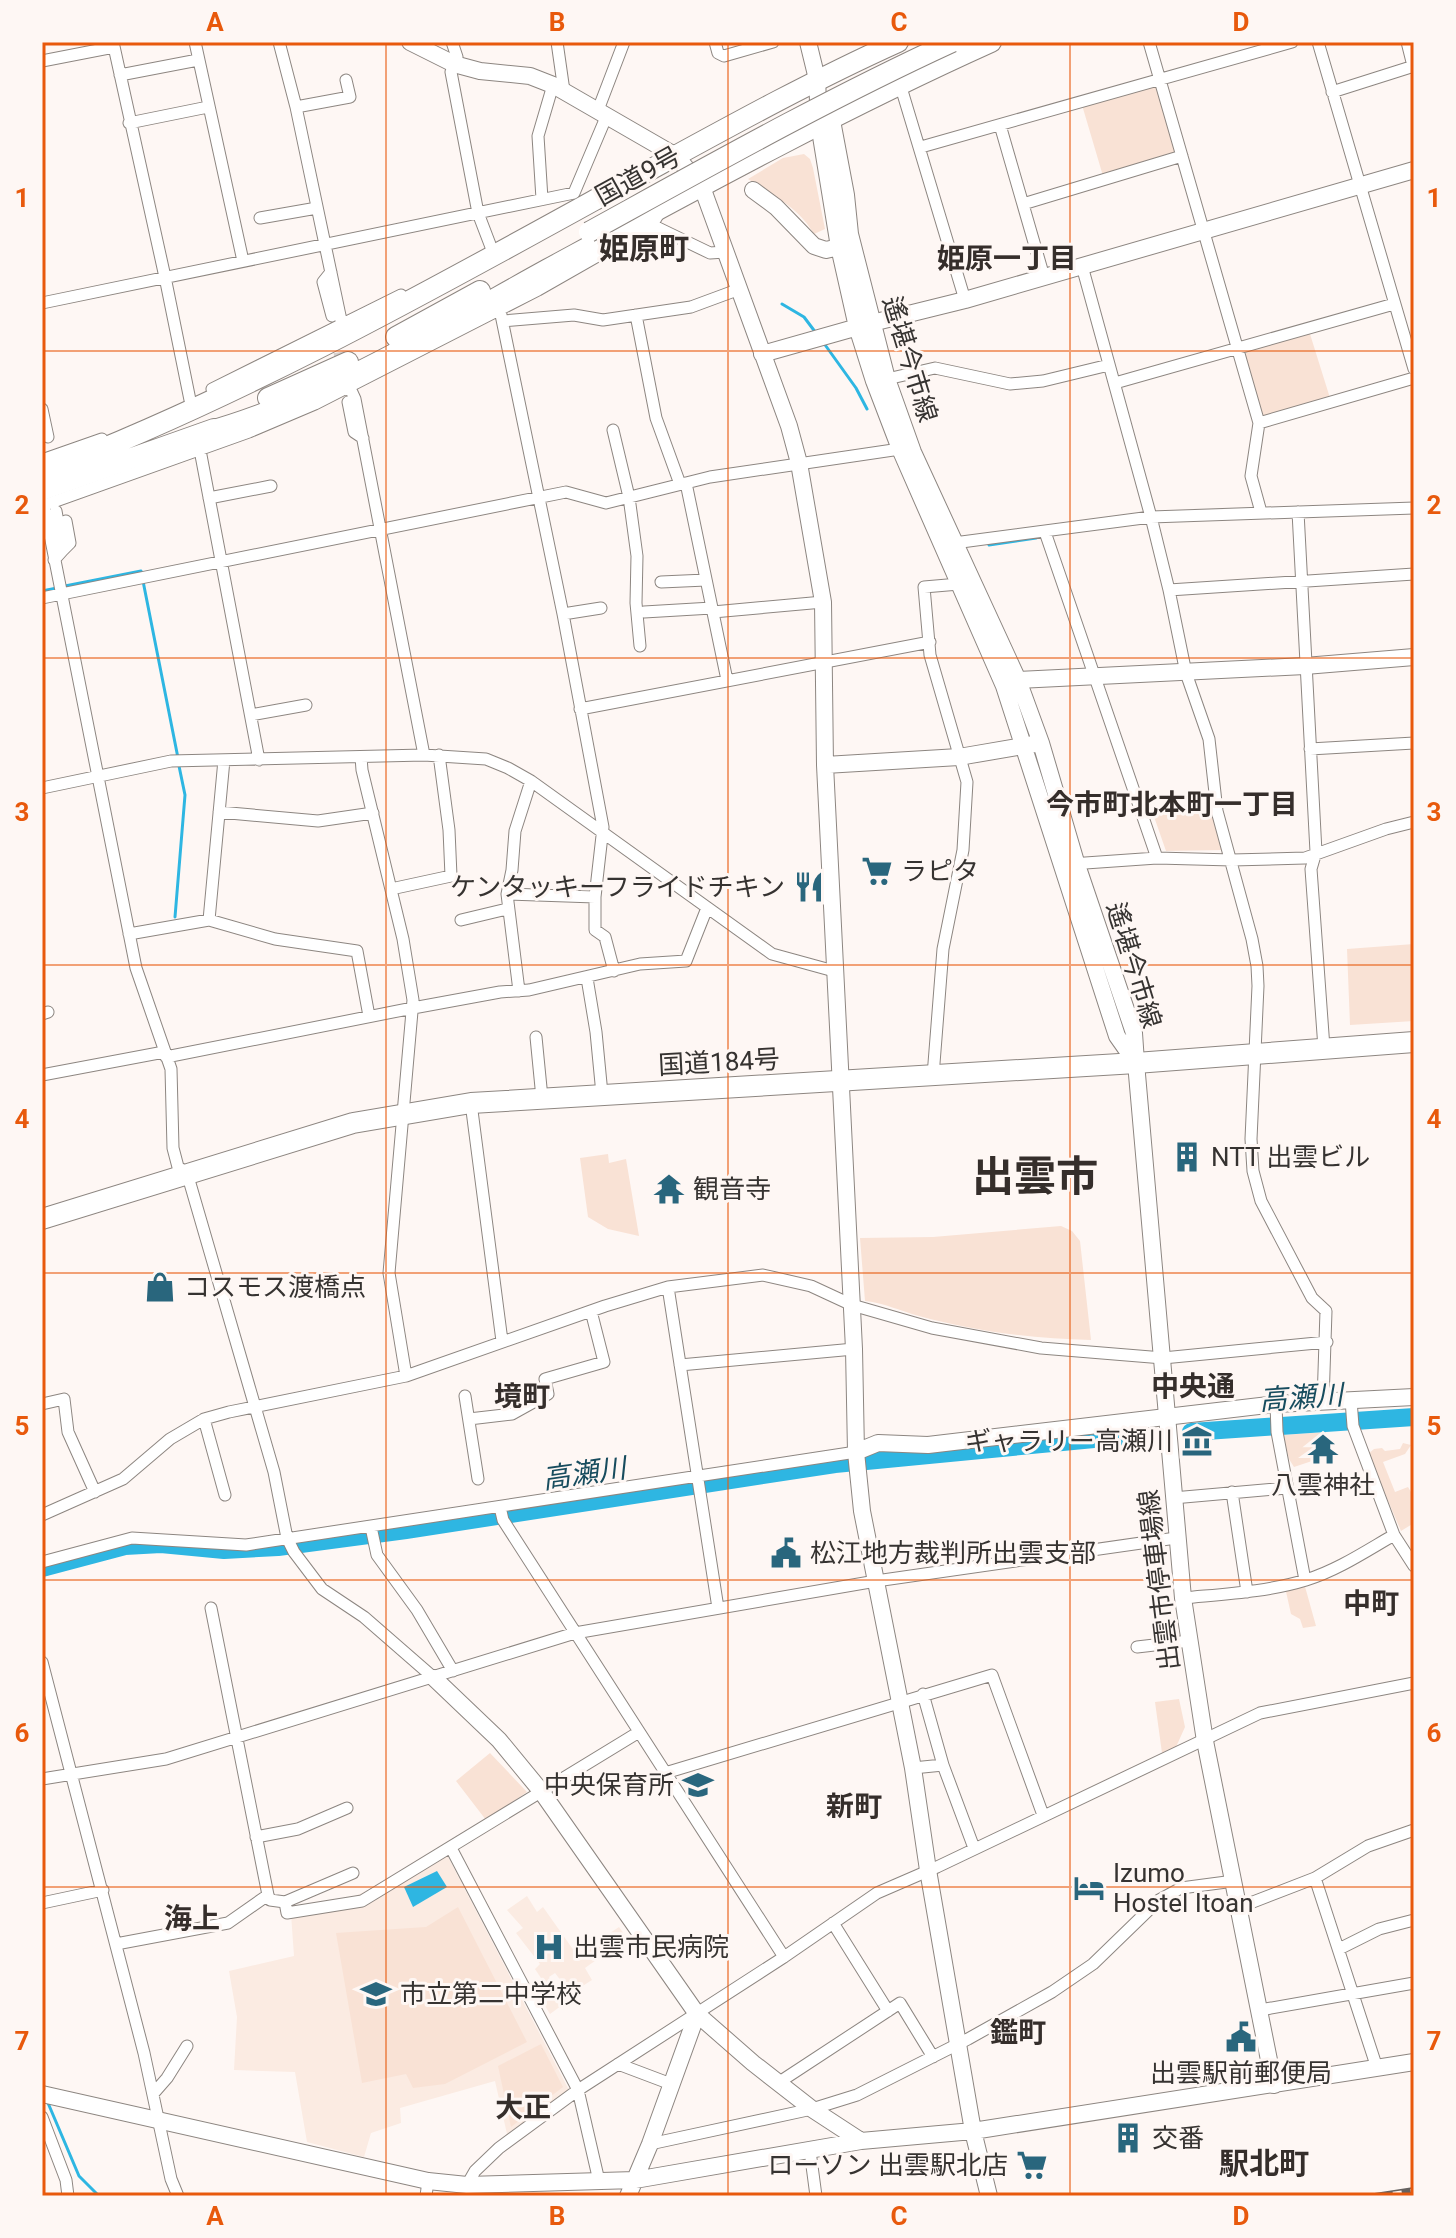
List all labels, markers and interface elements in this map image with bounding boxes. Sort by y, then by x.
text: A [206,7,224,37]
text: B [549,7,565,37]
text: C [890,7,908,37]
text: D [1233,7,1249,37]
street label: 国道9号 [590,140,686,212]
text: 1 [15,183,29,213]
text: 1 [1427,183,1441,213]
district label: 姫原町 [599,231,689,266]
district label: 姫原一丁目 [937,242,1077,275]
street label: 遙堪今市線 [877,292,943,426]
text: 2 [15,490,29,520]
text: 2 [1427,490,1441,520]
district label: 今市町北本町一丁目 [1046,788,1298,821]
text: 3 [15,797,29,827]
text: 3 [1427,797,1441,827]
supermarket icon: ラピタ [860,854,894,888]
place label: ラピタ [901,856,979,886]
restaurant icon: ケンタッキーフライドチキン [792,870,826,904]
place label: ケンタッキーフライドチキン [450,872,785,902]
street label: 遙堪今市線 [1101,898,1167,1032]
street label: 国道184号 [657,1044,781,1080]
text: 4 [15,1104,30,1134]
text: 4 [1427,1104,1442,1134]
building icon: NTT 出雲ビル [1170,1140,1204,1174]
place label: NTT 出雲ビル [1211,1142,1370,1172]
district label: 出雲市 [972,1152,1098,1201]
temple icon: 観音寺 [652,1172,686,1206]
place label: 観音寺 [693,1174,771,1204]
shop icon: コスモス渡橋点 [143,1270,177,1304]
place label: コスモス渡橋点 [184,1272,366,1302]
district label: 中央通 [1151,1370,1235,1403]
water label: 高瀬川 [1258,1378,1347,1417]
district label: 境町 [494,1380,550,1413]
text: 5 [15,1411,29,1441]
text: 5 [1427,1411,1441,1441]
museum icon: ギャラリー高瀬川 [1180,1424,1214,1458]
place label: ギャラリー高瀬川 [965,1426,1173,1456]
temple icon: 八雲神社 [1306,1432,1340,1466]
water label: 高瀬川 [540,1451,631,1496]
place label: 八雲神社 [1271,1470,1375,1500]
street label: 出雲市停車場線 [1133,1488,1185,1672]
public building icon: 松江地方裁判所出雲支部 [769,1536,803,1570]
place label: 松江地方裁判所出雲支部 [810,1538,1096,1568]
district label: 中町 [1343,1587,1399,1620]
text: 6 [15,1718,30,1748]
text: 6 [1427,1718,1442,1748]
school or university icon: 中央保育所 [681,1768,715,1802]
place label: 中央保育所 [544,1770,674,1800]
district label: 新町 [826,1790,882,1823]
place label: Izumo Hostel Itoan [1113,1858,1254,1918]
hotel icon: Izumo Hostel Itoan [1072,1871,1106,1905]
district label: 海上 [164,1902,220,1935]
hospital icon: 出雲市民病院 [532,1930,566,1964]
place label: 出雲市民病院 [573,1932,729,1962]
school or university icon: 市立第二中学校 [359,1977,393,2011]
place label: 市立第二中学校 [400,1979,582,2009]
district label: 鑑町 [990,2016,1046,2049]
public building icon: 出雲駅前郵便局 [1224,2020,1258,2054]
text: 7 [15,2026,29,2056]
text: 7 [1427,2026,1441,2056]
place label: 出雲駅前郵便局 [1150,2058,1332,2088]
district label: 大正 [495,2091,551,2124]
building icon: 交番 [1111,2121,1145,2155]
place label: 交番 [1152,2123,1204,2153]
district label: 駅北町 [1219,2146,1309,2181]
supermarket icon: ローソン 出雲駅北店 [1015,2148,1049,2182]
place label: ローソン 出雲駅北店 [768,2150,1008,2180]
text: A [206,2201,224,2231]
text: B [549,2201,565,2231]
text: C [890,2201,908,2231]
text: D [1233,2201,1249,2231]

